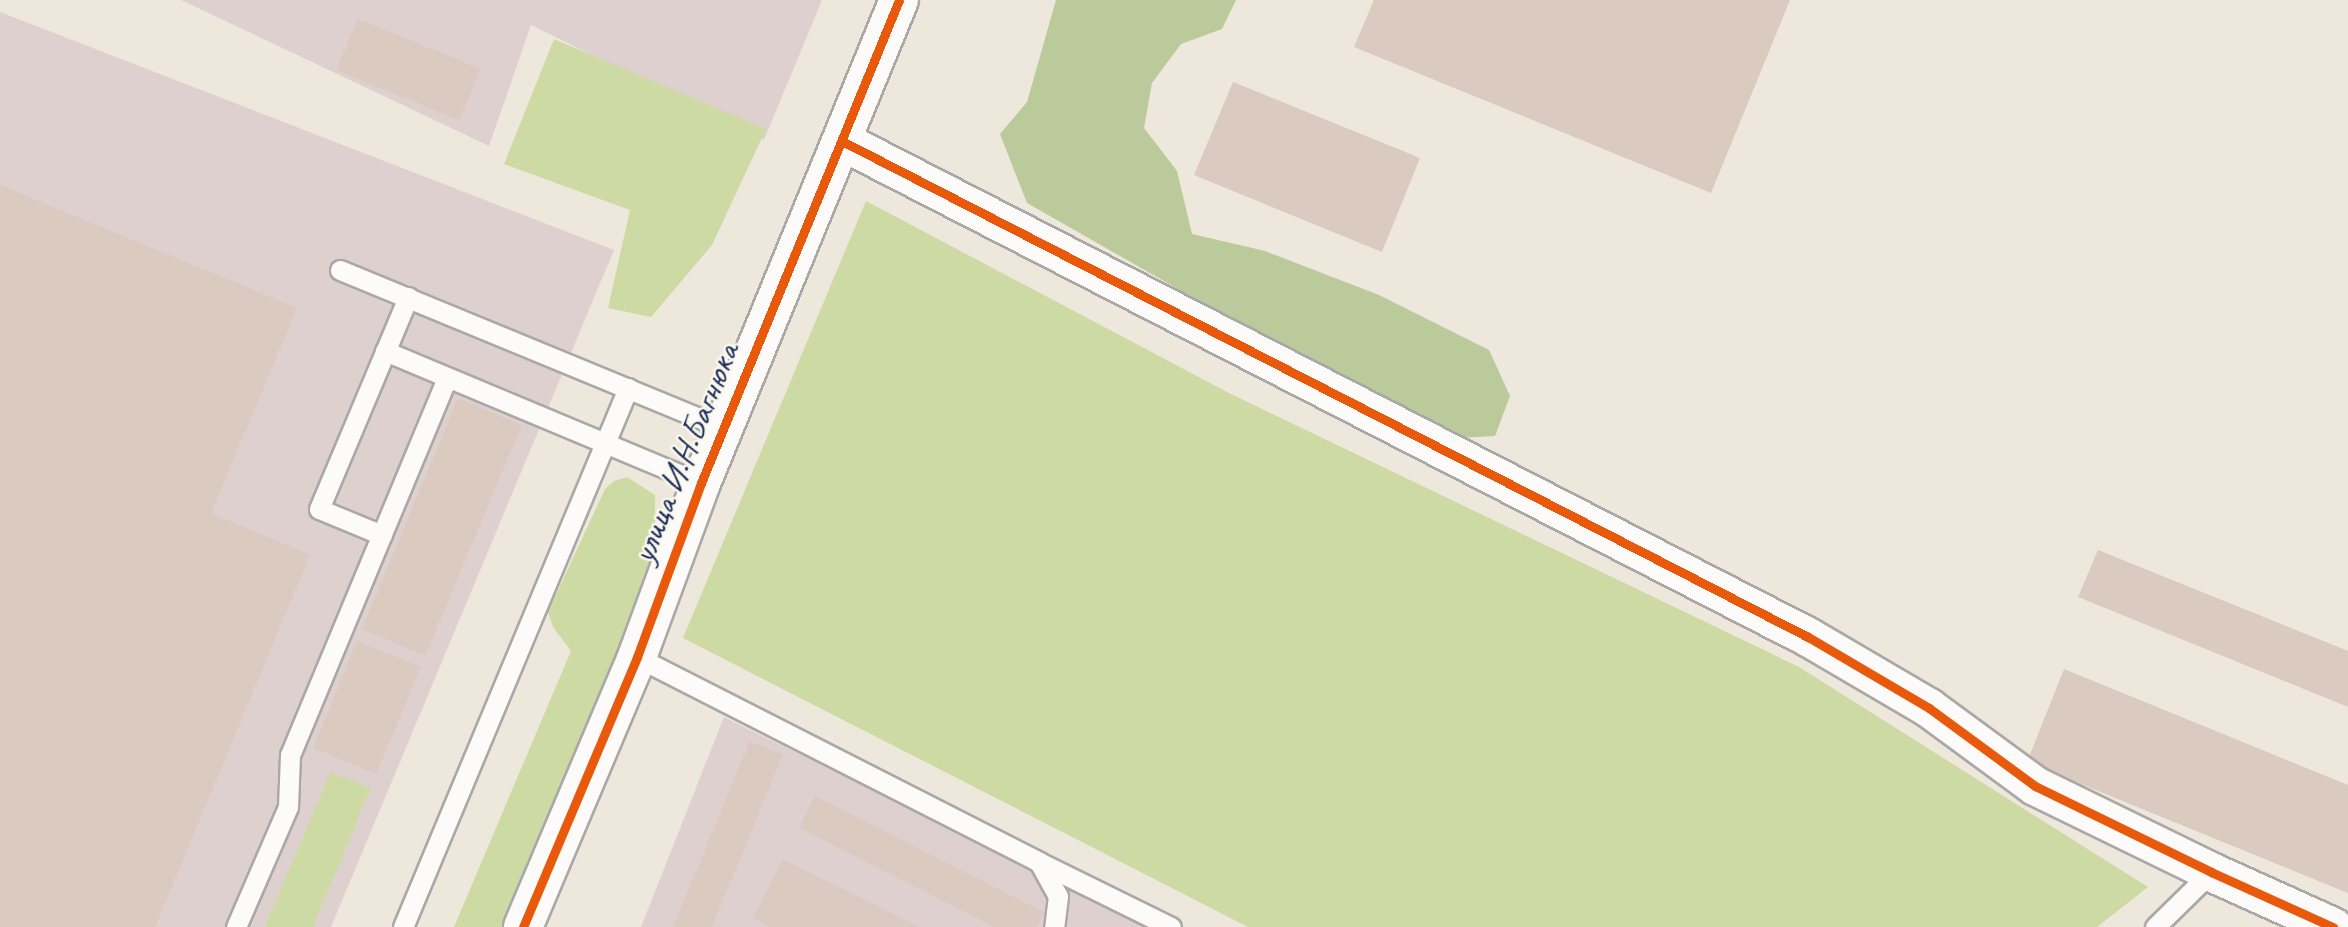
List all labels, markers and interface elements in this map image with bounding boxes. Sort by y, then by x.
street label: улица И.Н.Багнюка [622,337,748,569]

